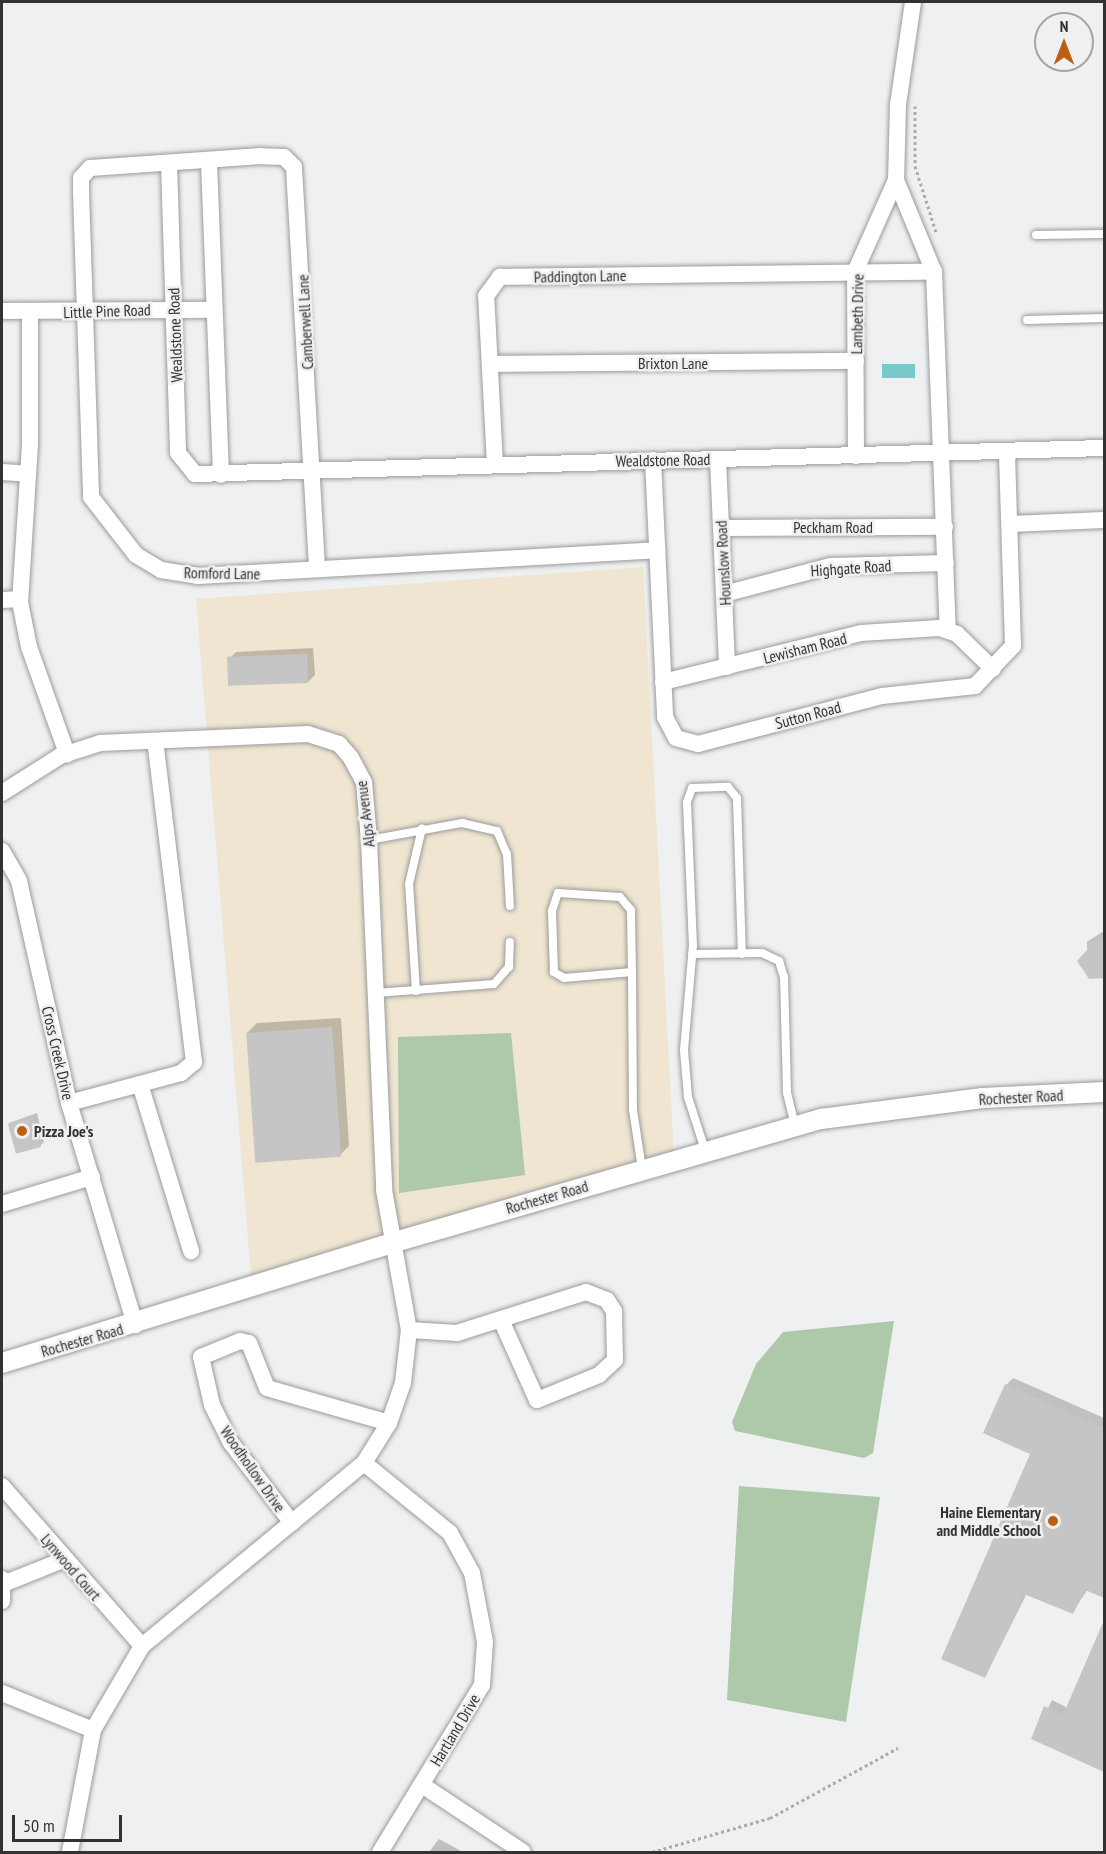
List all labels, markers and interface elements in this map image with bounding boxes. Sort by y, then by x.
north arrow [1034,12,1094,72]
text: N [1060,16,1068,36]
street label: Paddington Lane [534,266,626,286]
street label: Lambeth Drive [847,273,867,355]
street label: Camberwell Lane [293,274,317,370]
street label: Wealdstone Road [164,287,186,383]
street label: Little Pine Road [63,300,151,322]
street label: Brixton Lane [638,353,708,373]
street label: Wealdstone Road [615,450,711,470]
street label: Peckham Road [793,517,873,537]
street label: Hounslow Road [711,520,735,606]
street label: Highgate Road [810,556,892,580]
street label: Romford Lane [184,563,260,583]
street label: Lewisham Road [761,628,849,668]
street label: Sutton Road [773,697,843,733]
street label: Alps Avenue [351,779,379,849]
street label: Cross Creek Drive [38,1004,78,1102]
street label: Rochester Road [978,1085,1064,1109]
place label: Pizza Joe's [34,1121,93,1141]
marker: Pizza Joe's [15,1124,29,1138]
street label: Rochester Road [504,1176,590,1218]
street label: Rochester Road [39,1319,125,1361]
street label: Woodhollow Drive [216,1422,290,1516]
place label: Haine Elementary and Middle School [936,1502,1041,1540]
marker: Haine Elementary and Middle School [1046,1514,1060,1528]
street label: Lynwood Court [37,1530,105,1604]
street label: Hartland Drive [426,1690,484,1770]
scale bar [15,1803,124,1841]
text: 50 m [23,1814,55,1837]

